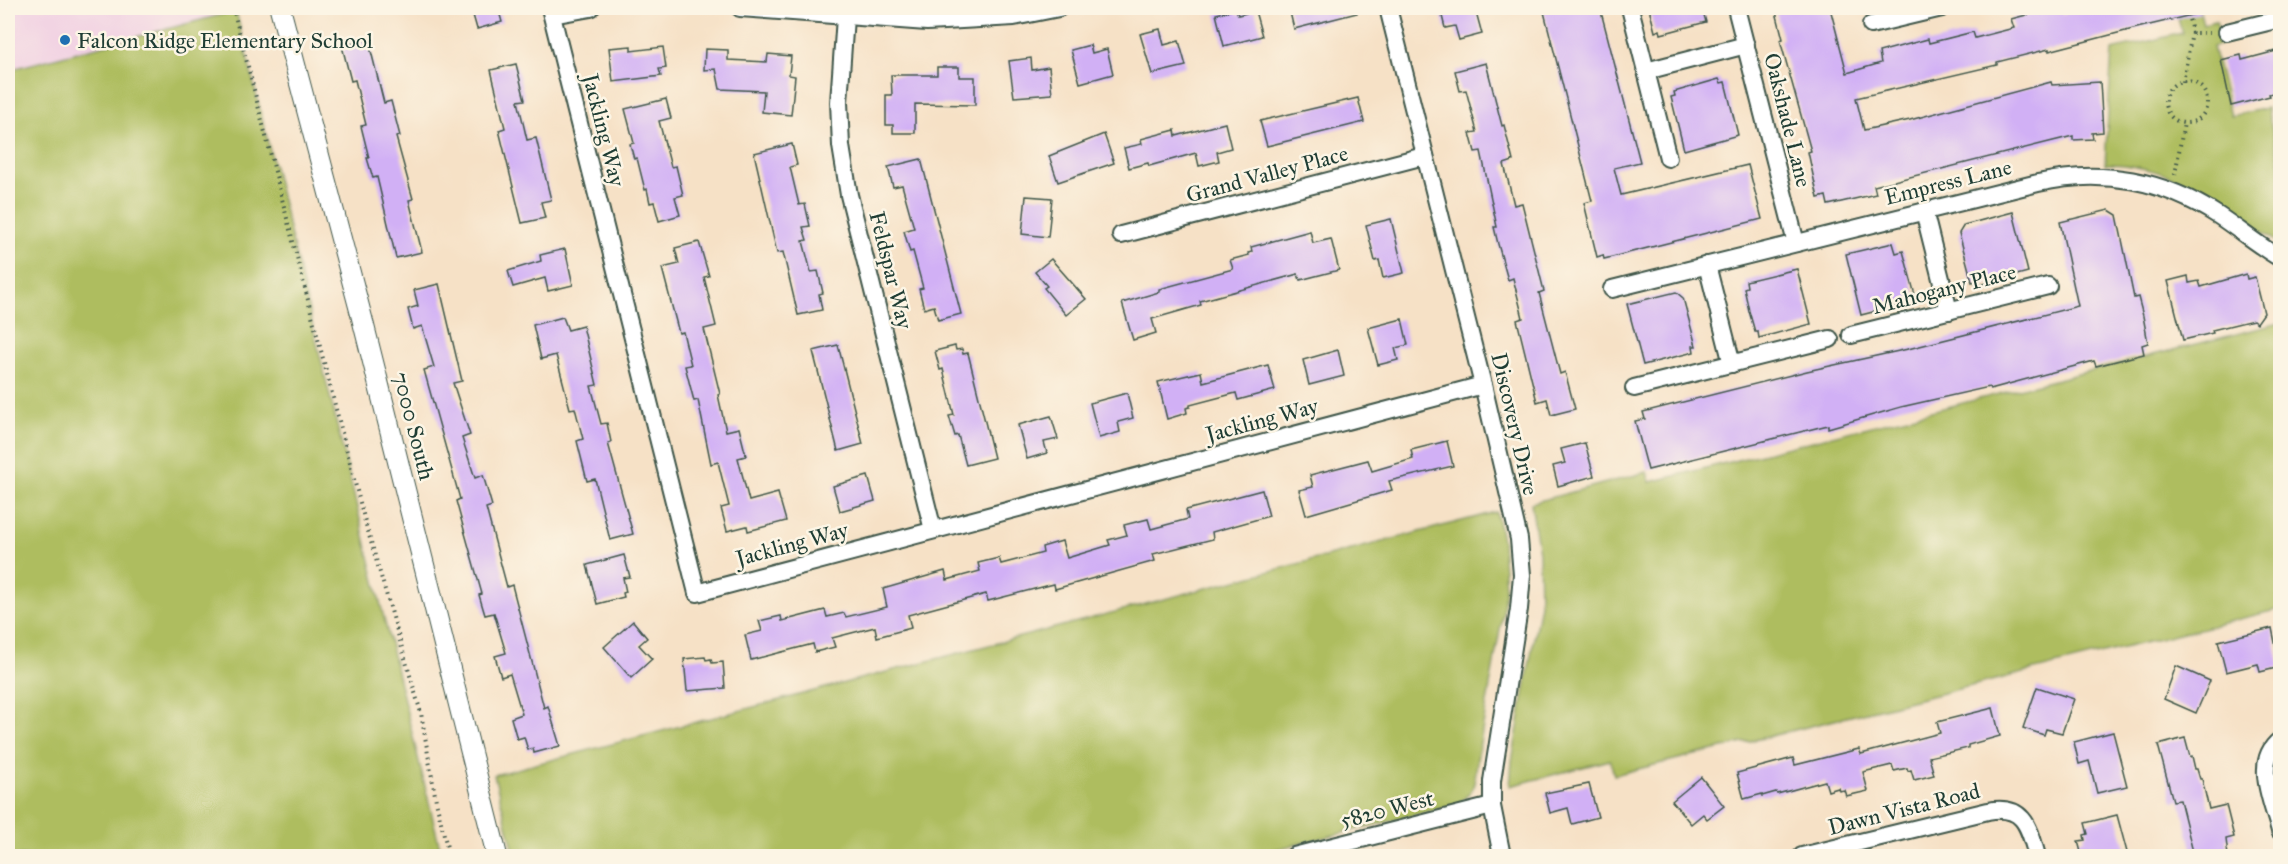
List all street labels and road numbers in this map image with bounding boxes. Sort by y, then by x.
street label: Oakshade Lane [1758,50,1818,190]
street label: Jackling Way [576,69,631,190]
street label: Grand Valley Place [1183,139,1351,209]
street label: Empress Lane [1882,153,2014,211]
street label: Feldspar Way [863,208,919,332]
street label: Mahogany Place [1869,258,2019,320]
street label: Discovery Drive [1485,350,1545,498]
street label: 7000 South [388,369,440,483]
street label: Jackling Way [1201,392,1322,448]
street label: Jackling Way [731,516,852,572]
street label: Dawn Vista Road [1825,777,1983,841]
street label: 5820 West [1338,784,1437,834]

